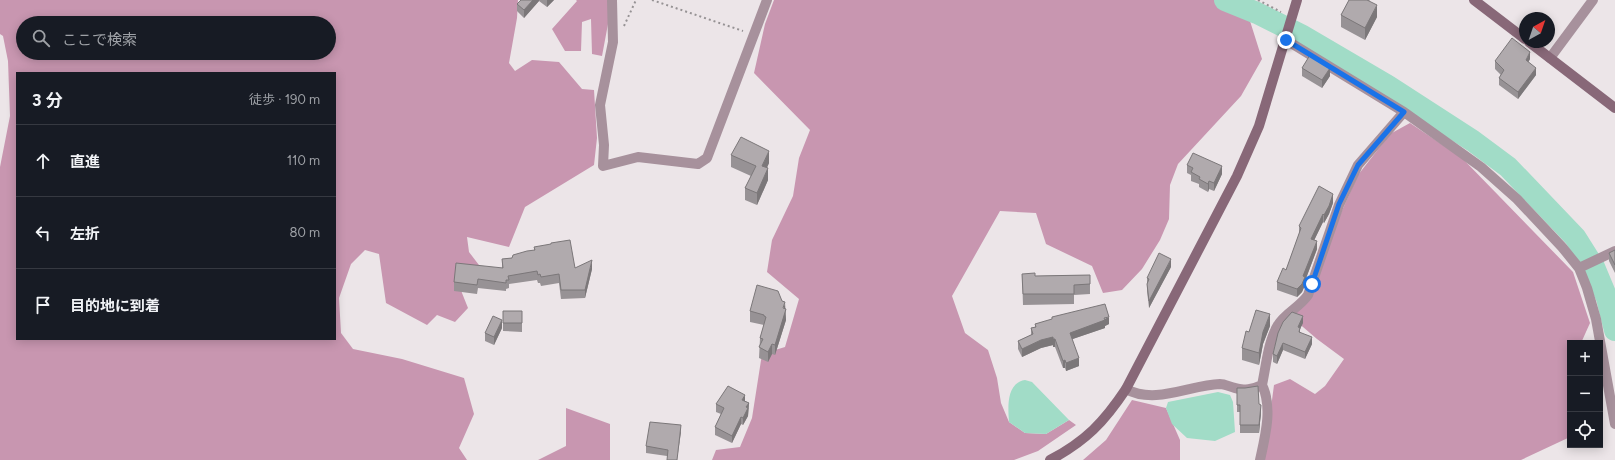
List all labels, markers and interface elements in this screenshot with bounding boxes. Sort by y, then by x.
north arrow [1519,12,1555,48]
search box [16,16,336,60]
icon: search [30,27,52,49]
text: ここで検索 [62,31,137,49]
route end [1277,31,1295,49]
text: 3 分 [32,90,63,110]
text: 徒歩 · 190 m [249,92,320,107]
icon: ahead [32,150,54,172]
text: 直進 [70,153,100,171]
text: 110 m [287,153,320,168]
icon: left [32,222,54,244]
text: 左折 [70,225,100,243]
text: 80 m [289,225,320,240]
route start [1303,275,1321,293]
icon: arrive [32,294,54,316]
text: 目的地に到着 [70,297,160,315]
map controls [1567,340,1603,448]
button: + [1567,340,1603,376]
button: − [1567,376,1603,412]
button: locate [1567,412,1603,448]

